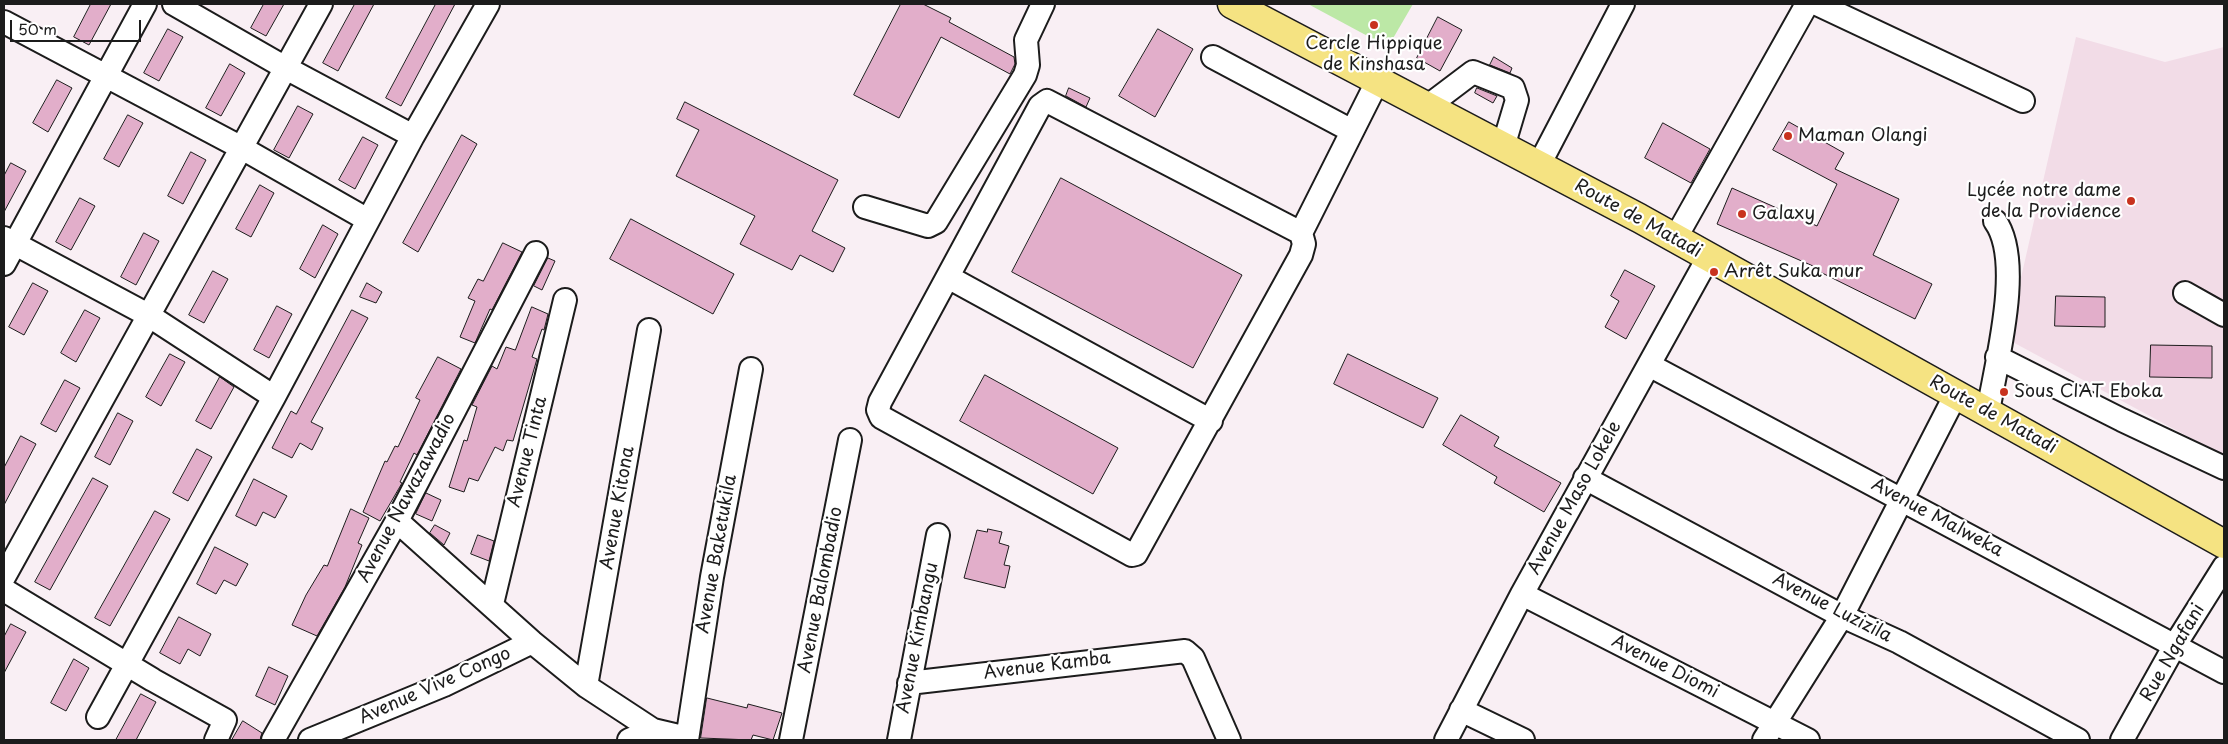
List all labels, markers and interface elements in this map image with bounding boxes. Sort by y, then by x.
scale bar [12,10,144,42]
text: 50 m [18,17,57,40]
marker: Cercle Hippique de Kinshasa [1368,19,1380,31]
place label: Cercle Hippique de Kinshasa [1305,33,1443,76]
place label: Maman Olangi [1798,125,1928,147]
marker: Maman Olangi [1782,130,1794,142]
street label: Route de Matadi [1570,175,1706,263]
place label: Lycée notre dame de la Providence [1967,180,2121,222]
marker: Lycée notre dame de la Providence [2125,195,2137,207]
place label: Galaxy [1752,203,1815,225]
marker: Galaxy [1736,208,1748,220]
place label: Arrêt Suka mur [1724,261,1863,283]
marker: Arrêt Suka mur [1708,266,1720,278]
street label: Route de Matadi [1925,371,2061,459]
place label: Sous CIAT Eboka [2014,381,2163,403]
marker: Sous CIAT Eboka [1998,386,2010,398]
street label: Avenue Tinta [504,394,552,510]
street label: Avenue Nawazawadio [353,410,461,586]
street label: Avenue Maso Lokele [1524,417,1626,579]
street label: Avenue Kitona [597,445,639,571]
street label: Avenue Baketukila [692,473,742,635]
street label: Avenue Malweka [1867,474,2007,562]
street label: Avenue Balombadio [794,505,848,675]
street label: Avenue Kimbangu [893,561,943,715]
street label: Avenue Luzizila [1769,569,1895,647]
street label: Rue Ngafani [2136,600,2210,706]
street label: Avenue Diomi [1608,631,1722,703]
street label: Avenue Vive Congo [356,643,514,729]
street label: Avenue Kamba [982,648,1112,684]

